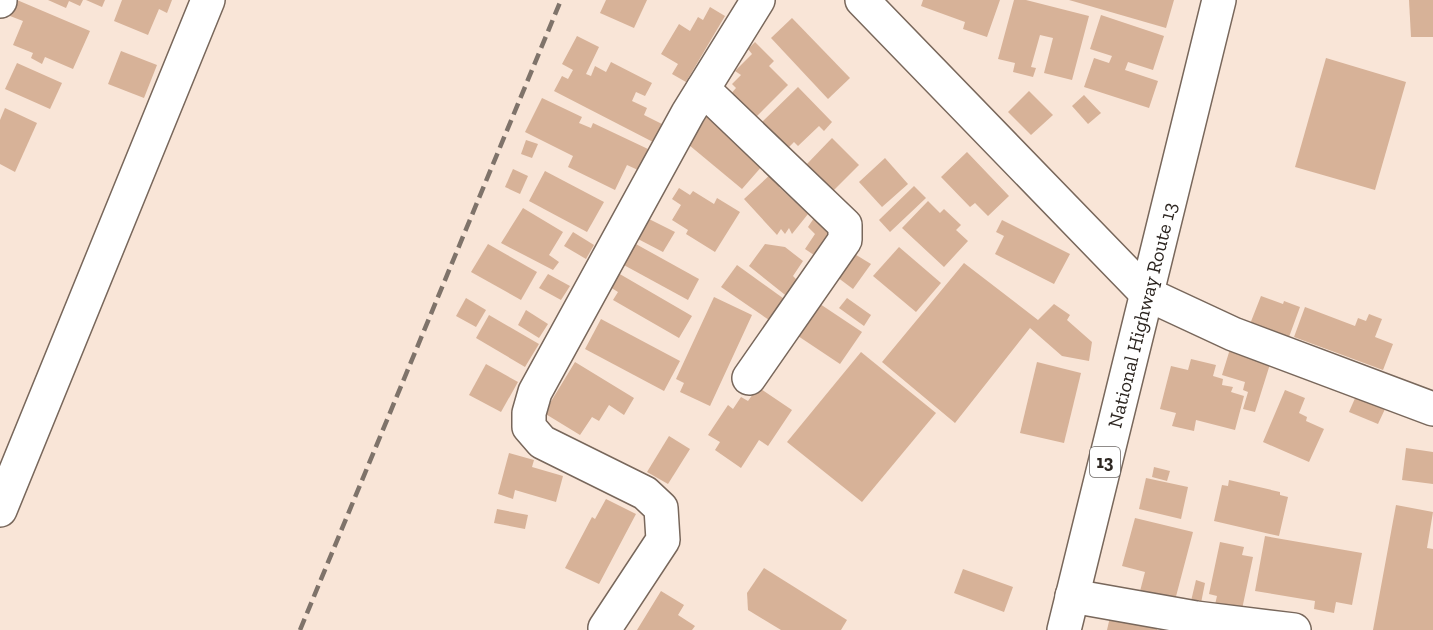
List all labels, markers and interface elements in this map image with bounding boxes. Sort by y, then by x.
street label: National Highway Route 13 [1102,200,1182,430]
road number: 13 [1090,447,1120,477]

